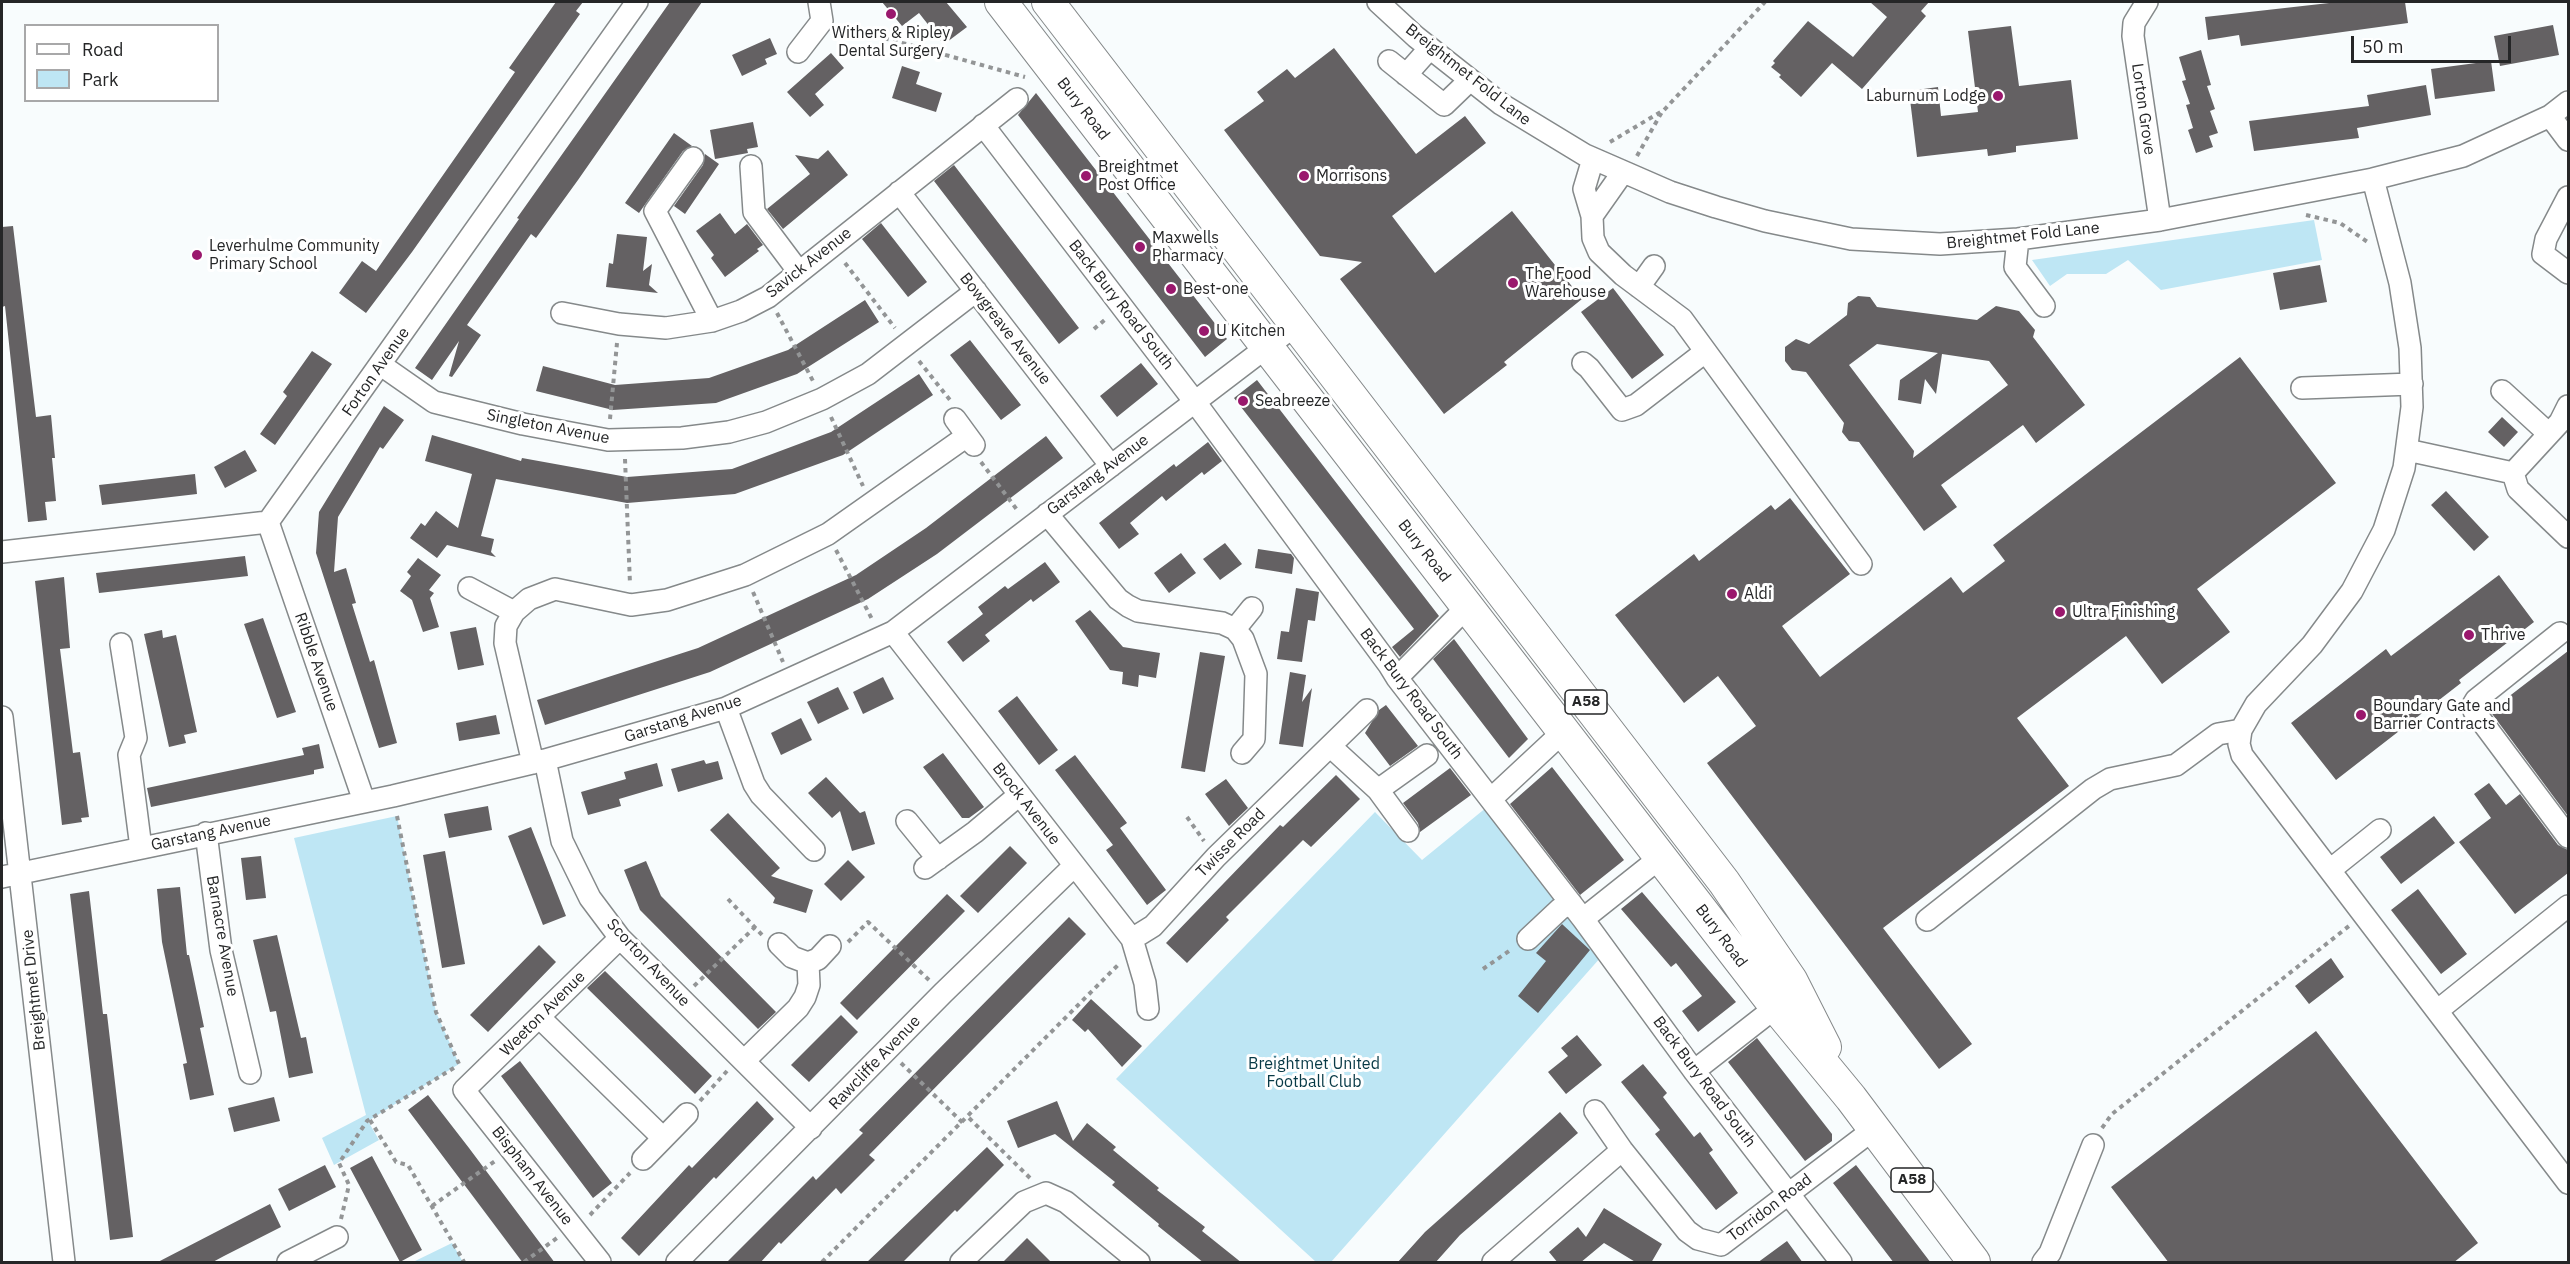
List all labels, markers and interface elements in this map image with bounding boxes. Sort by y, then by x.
marker: Withers & Ripley Dental Surgery [884,7,898,21]
street label: Breightmet Fold Lane [1402,20,1534,130]
place label: Withers & Ripley Dental Surgery [832,23,950,61]
legend [24,24,219,102]
scale bar [2354,24,2514,62]
text: 50 m [2362,35,2404,58]
text: Road [82,38,123,61]
street label: Lorton Grove [2127,62,2159,156]
text: Park [82,68,118,91]
street label: Bury Road [1053,74,1113,144]
place label: Laburnum Lodge [1866,86,1986,106]
marker: Laburnum Lodge [1991,89,2005,103]
place label: Breightmet Post Office [1098,157,1179,195]
place label: Morrisons [1316,166,1387,186]
marker: Breightmet Post Office [1079,169,1093,183]
marker: Morrisons [1297,169,1311,183]
street label: Breightmet Fold Lane [1946,218,2100,254]
street label: Savick Avenue [762,224,856,302]
place label: Maxwells Pharmacy [1152,228,1224,266]
place label: Leverhulme Community Primary School [209,236,380,274]
street label: Back Bury Road South [1064,236,1178,374]
marker: Maxwells Pharmacy [1133,240,1147,254]
marker: Leverhulme Community Primary School [190,248,204,262]
place label: The Food Warehouse [1525,264,1606,302]
street label: Bowgreave Avenue [955,269,1055,389]
marker: The Food Warehouse [1506,276,1520,290]
place label: Best-one [1183,279,1249,299]
marker: Best-one [1164,282,1178,296]
place label: U Kitchen [1216,321,1285,341]
street label: Forton Avenue [338,324,414,420]
marker: U Kitchen [1197,324,1211,338]
place label: Seabreeze [1255,391,1330,411]
marker: Seabreeze [1236,394,1250,408]
street label: Singleton Avenue [485,406,611,448]
street label: Garstang Avenue [1043,431,1153,519]
street label: Bury Road [1394,516,1454,586]
place label: Aldi [1744,584,1772,604]
marker: Aldi [1725,587,1739,601]
place label: Ultra Finishing [2072,602,2175,622]
marker: Ultra Finishing [2053,605,2067,619]
street label: Ribble Avenue [290,610,342,714]
street label: Back Bury Road South [1355,625,1467,763]
place label: Thrive [2481,625,2526,645]
marker: Thrive [2462,628,2476,642]
road number: A58 [1565,690,1607,714]
street label: Garstang Avenue [622,691,744,747]
place label: Boundary Gate and Barrier Contracts [2373,696,2511,734]
marker: Boundary Gate and Barrier Contracts [2354,708,2368,722]
street label: Brock Avenue [988,759,1064,849]
street label: Twisse Road [1193,805,1269,881]
street label: Garstang Avenue [149,811,273,855]
street label: Barnacre Avenue [202,874,242,998]
street label: Bury Road [1691,901,1751,971]
street label: Scorton Avenue [602,915,694,1011]
street label: Breightmet Drive [18,929,50,1051]
street label: Weeton Avenue [496,967,590,1061]
street label: Rawcliffe Avenue [825,1012,925,1114]
street label: Back Bury Road South [1648,1013,1760,1151]
park label: Breightmet United Football Club [1248,1054,1380,1092]
street label: Bispham Avenue [487,1123,577,1229]
road number: A58 [1891,1168,1933,1192]
street label: Torridon Road [1724,1170,1816,1246]

